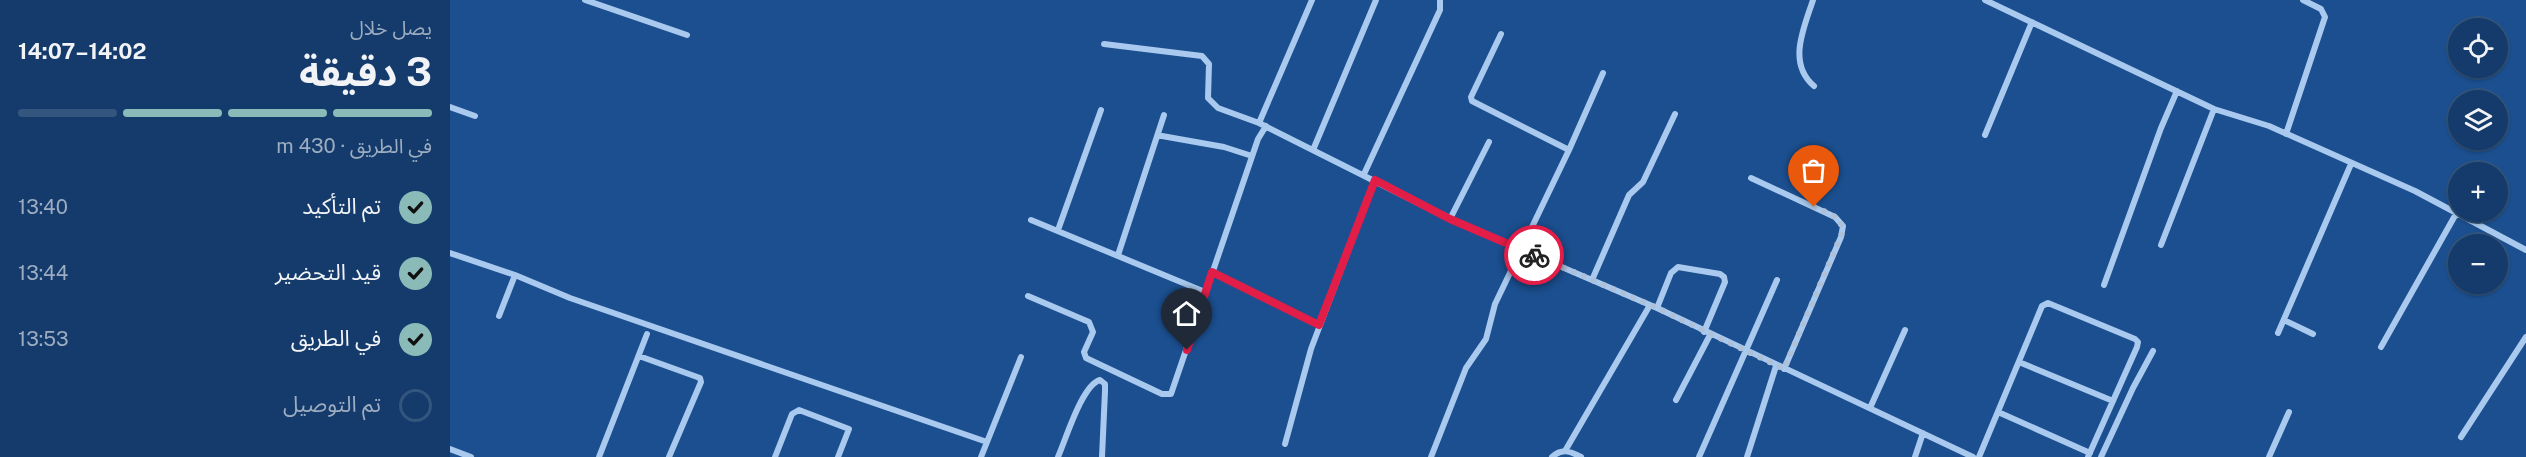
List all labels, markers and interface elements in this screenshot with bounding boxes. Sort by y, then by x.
text: يصل خلال [350,16,432,40]
map controls [2448,18,2508,294]
button: locate [2448,18,2508,78]
text: 14:02–14:07 [18,38,146,64]
text: 3 دقيقة [299,49,432,95]
button: layers [2448,90,2508,150]
text: في الطريق · 430 m [276,134,432,158]
pin [1788,145,1839,207]
icon: bag [1797,154,1830,187]
button: + [2448,162,2508,222]
icon: check [399,191,432,224]
text: تم التأكيد [302,193,381,219]
text: 13:40 [18,195,68,219]
courier [1504,225,1564,285]
button: − [2448,234,2508,294]
icon: bike [1518,239,1551,272]
icon: check [399,257,432,290]
text: قيد التحضير [275,259,381,285]
text: 13:44 [18,261,68,285]
pin [1161,288,1212,350]
icon: home [1170,297,1203,330]
icon: check [399,323,432,356]
text: في الطريق [291,325,381,351]
text: 13:53 [18,327,69,351]
text: تم التوصيل [283,391,381,417]

